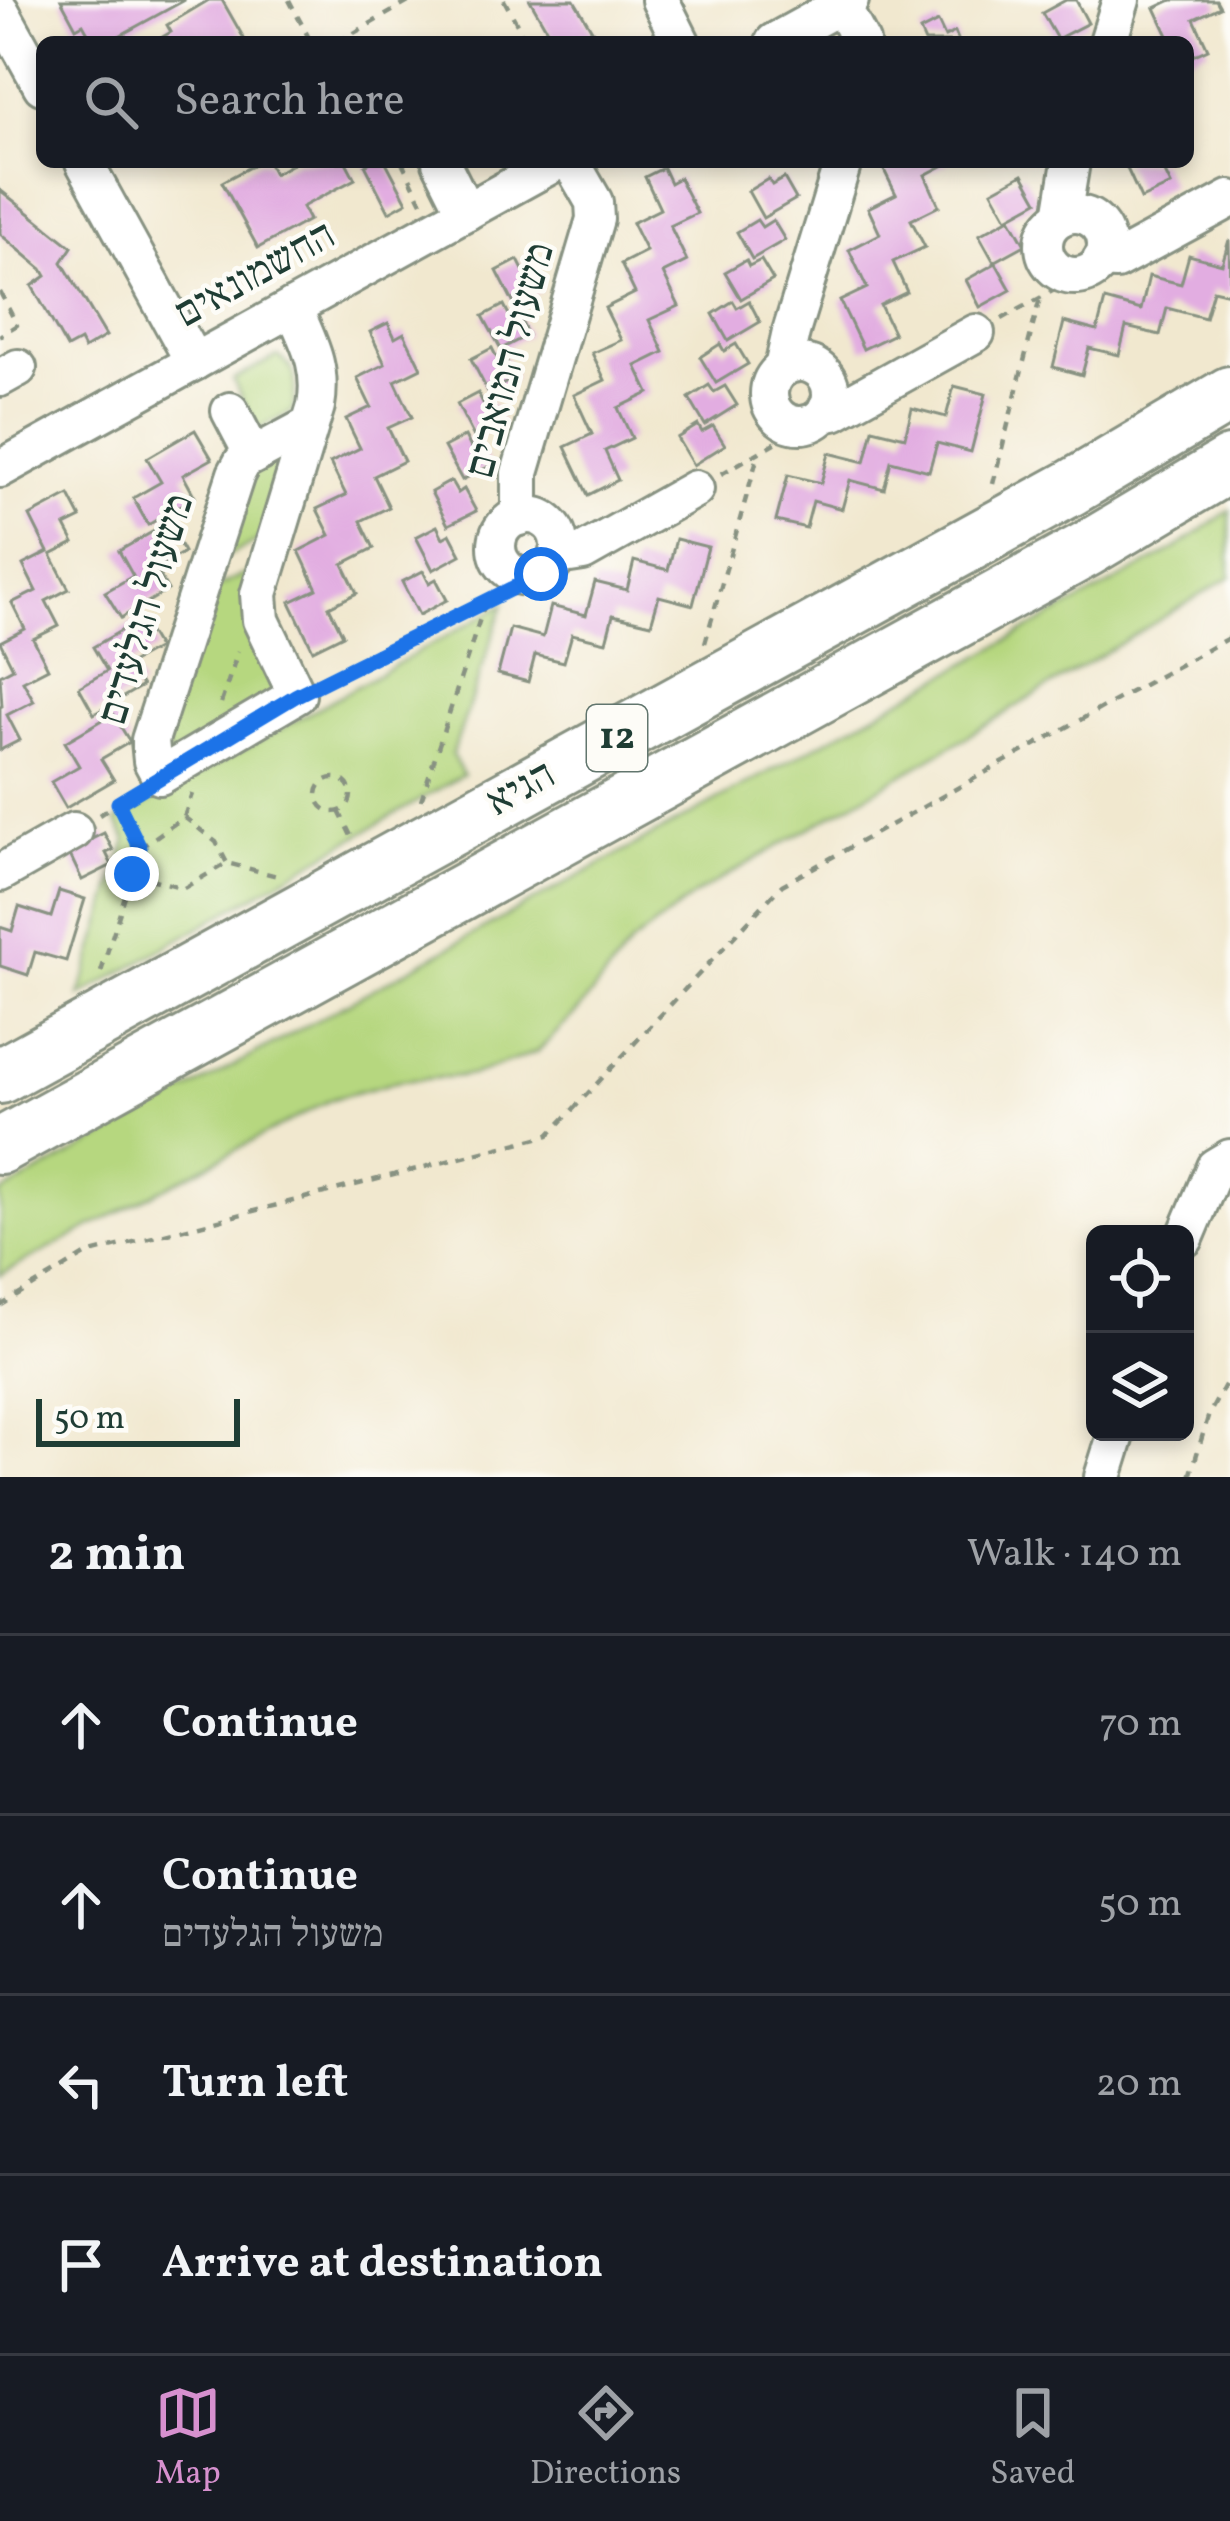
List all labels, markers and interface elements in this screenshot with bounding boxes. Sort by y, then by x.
search box [36,36,1194,168]
icon: search [78,69,144,135]
text: Search here [174,71,405,134]
street label: החשמונאים [165,208,347,344]
street label: משעול המואבים [452,237,572,485]
street label: משעול הגלעדים [85,487,211,733]
route start [514,547,568,601]
road number: 12 [587,705,647,771]
street label: הגיא [477,747,567,833]
route end [105,847,159,901]
map controls [1086,1225,1194,1441]
button: locate [1086,1225,1194,1333]
button: layers [1086,1333,1194,1441]
scale bar [36,1393,240,1446]
text: 50 m [54,1397,125,1443]
text: 2 min [48,1520,186,1591]
text: Walk · 140 m [967,1528,1182,1582]
icon: ahead [48,1692,114,1758]
text: Continue [162,1693,358,1756]
text: 70 m [1099,1698,1182,1752]
text: Continue [162,1846,358,1909]
icon: ahead [48,1872,114,1938]
text: 50 m [1098,1878,1182,1932]
text: משעול הגלעדים [162,1909,383,1963]
icon: left [48,2052,114,2118]
text: Turn left [162,2053,348,2116]
text: 20 m [1096,2058,1182,2112]
icon: arrive [48,2232,114,2298]
text: Arrive at destination [162,2233,603,2296]
tab: Map [155,2380,221,2498]
tab: Directions [530,2380,681,2498]
tab: Saved [990,2380,1075,2498]

